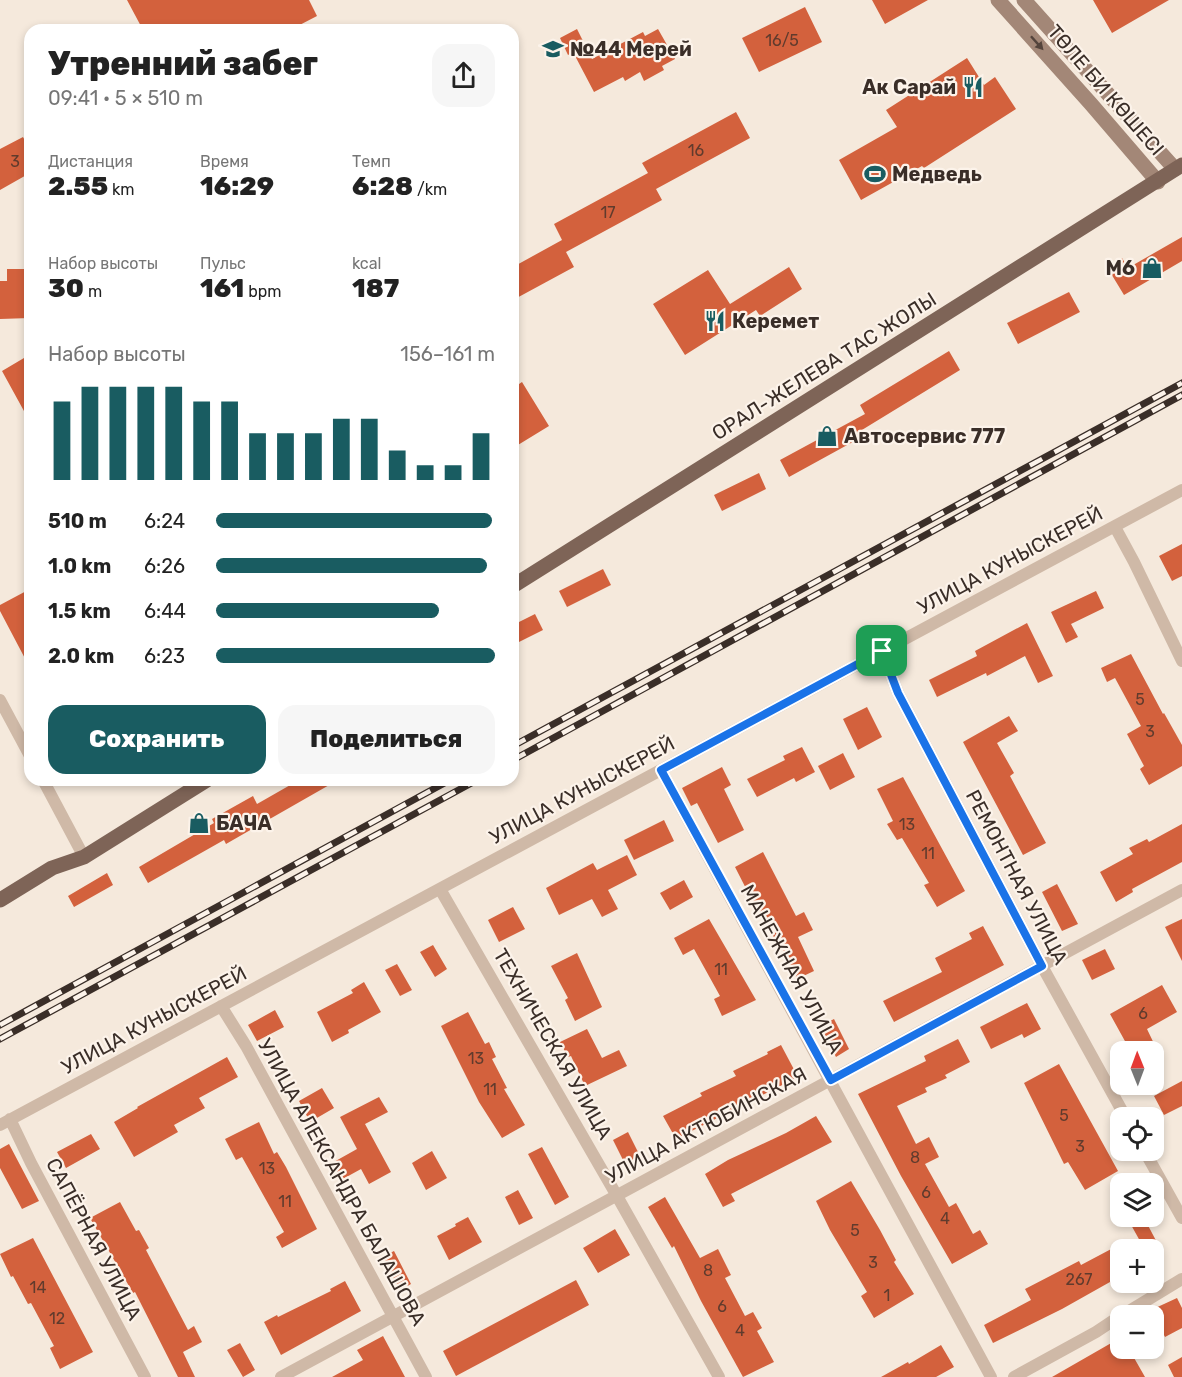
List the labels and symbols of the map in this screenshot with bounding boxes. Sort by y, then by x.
street label: ТӨЛЕ БИ КӨШЕСІ [1043,20,1169,160]
house number: 16/5 [765,31,799,50]
one-way arrow [1030,36,1044,51]
school or university icon: №44 Мерей [541,37,565,61]
place label: №44 Мерей [570,37,692,61]
place label: Ак Сарай [862,75,956,99]
restaurant icon: Ак Сарай [961,75,985,99]
house number: 16 [688,141,705,160]
house number: 3 [10,152,20,171]
sports icon: Медведь [863,162,887,186]
place label: Медведь [892,162,982,186]
house number: 17 [600,203,616,222]
place label: М6 [1105,256,1135,280]
shop icon: М6 [1140,256,1164,280]
street label: ОРАЛ-ЖЕЛЕВА ТАС ЖОЛЫ [707,287,941,445]
restaurant icon: Керемет [703,309,727,333]
place label: Керемет [732,309,819,333]
shop icon: Автосервис 777 [815,424,839,448]
place label: Автосервис 777 [844,424,1005,448]
street label: УЛИЦА КУНЫСКЕРЕЙ [913,501,1107,619]
pin [856,625,907,676]
house number: 5 [1135,690,1145,709]
house number: 3 [1145,722,1155,741]
street label: УЛИЦА КУНЫСКЕРЕЙ [485,731,679,849]
street label: РЕМОНТНАЯ УЛИЦА [961,786,1073,968]
shop icon: БАЧА [187,811,211,835]
place label: БАЧА [216,811,272,835]
house number: 13 [899,815,915,834]
house number: 11 [921,844,935,863]
street label: МАНЕЖНАЯ УЛИЦА [736,880,848,1058]
street label: ТЕХНИЧЕСКАЯ УЛИЦА [489,944,617,1144]
house number: 11 [714,960,728,979]
street label: УЛИЦА КУНЫСКЕРЕЙ [57,961,251,1079]
house number: 6 [1138,1004,1148,1023]
street label: УЛИЦА АЛЕКСАНДРА БАЛАШОВА [253,1034,431,1330]
north arrow [1110,1041,1164,1095]
house number: 13 [468,1049,484,1068]
street label: УЛИЦА АКТЮБИНСКАЯ [601,1062,811,1188]
house number: 11 [483,1080,497,1099]
house number: 5 [1059,1106,1069,1125]
house number: 3 [1075,1137,1085,1156]
house number: 8 [910,1148,920,1167]
street label: САПЁРНАЯ УЛИЦА [41,1154,147,1324]
house number: 13 [259,1159,275,1178]
house number: 6 [921,1183,931,1202]
house number: 11 [278,1192,292,1211]
house number: 4 [940,1209,950,1228]
house number: 5 [850,1221,860,1240]
house number: 3 [868,1253,878,1272]
house number: 8 [703,1261,713,1280]
house number: 267 [1066,1270,1092,1289]
house number: 14 [30,1278,46,1297]
house number: 1 [884,1286,890,1305]
house number: 6 [717,1297,727,1316]
house number: 12 [49,1309,65,1328]
house number: 4 [735,1321,745,1340]

